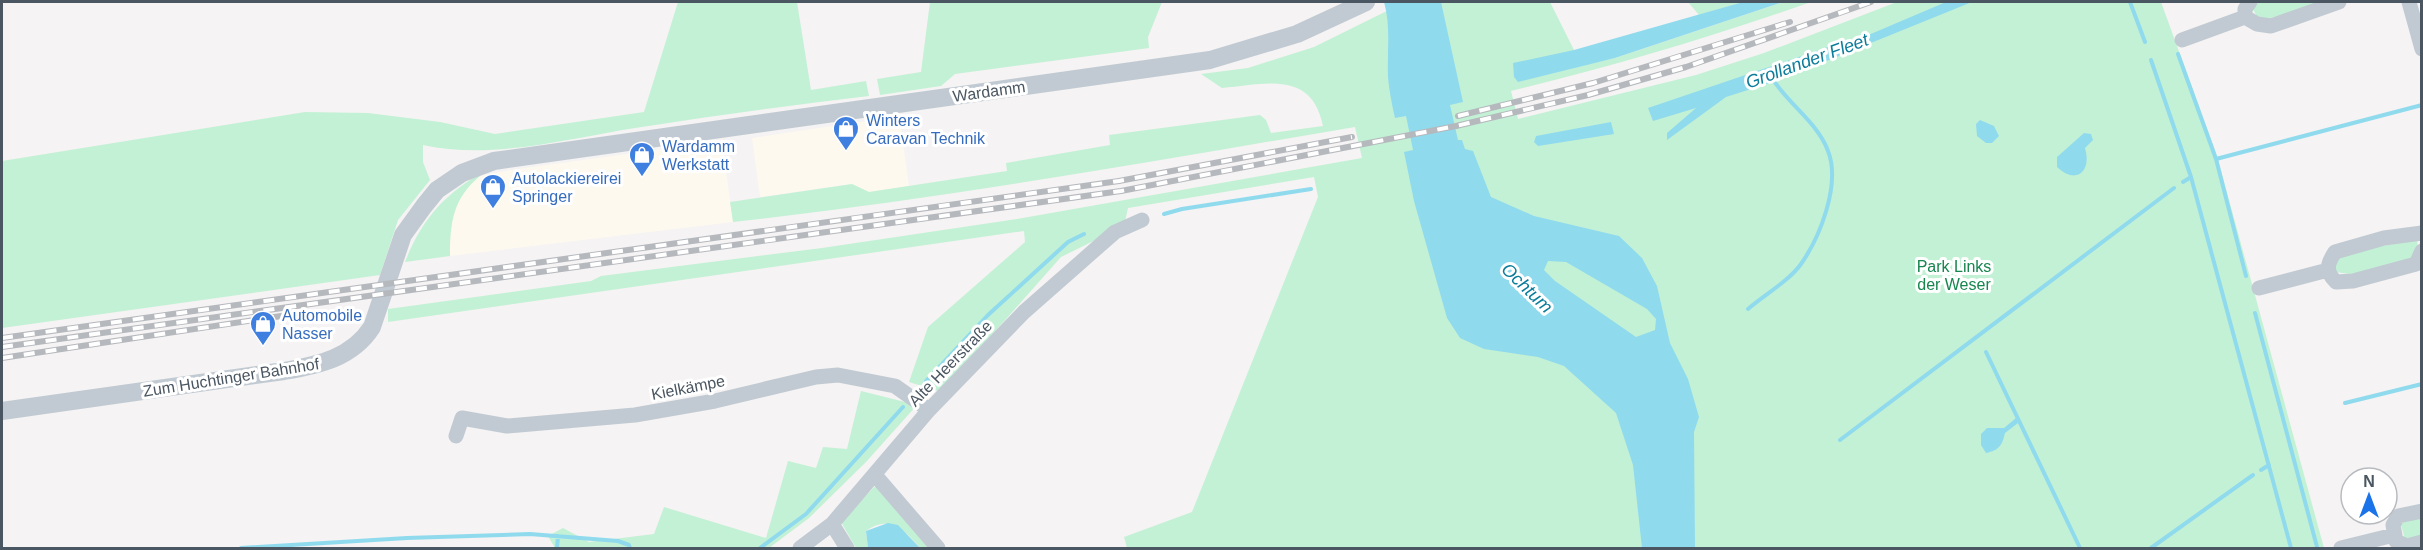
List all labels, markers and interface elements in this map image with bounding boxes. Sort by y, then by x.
water label: Grollander Fleet [1743,29,1872,92]
street label: Wardamm [952,78,1026,105]
place label: Winters Caravan Technik [866,112,986,147]
shop icon: Winters Caravan Technik [831,114,861,152]
place label: Wardamm Werkstatt [662,138,735,173]
shop icon: Wardamm Werkstatt [627,140,657,178]
place label: Autolackiereirei Springer [512,170,621,205]
shop icon: Autolackiereirei Springer [478,172,508,210]
park label: Park Links der Weser [1917,258,1991,293]
water label: Ochtum [1497,259,1557,317]
place label: Automobile Nasser [282,307,362,342]
shop icon: Automobile Nasser [248,309,278,347]
street label: Alte Heerstraße [905,317,995,410]
street label: Zum Huchtinger Bahnhof [142,355,321,400]
street label: Kielkämpe [650,372,726,403]
north arrow [2339,466,2399,526]
text: N [2363,473,2375,490]

